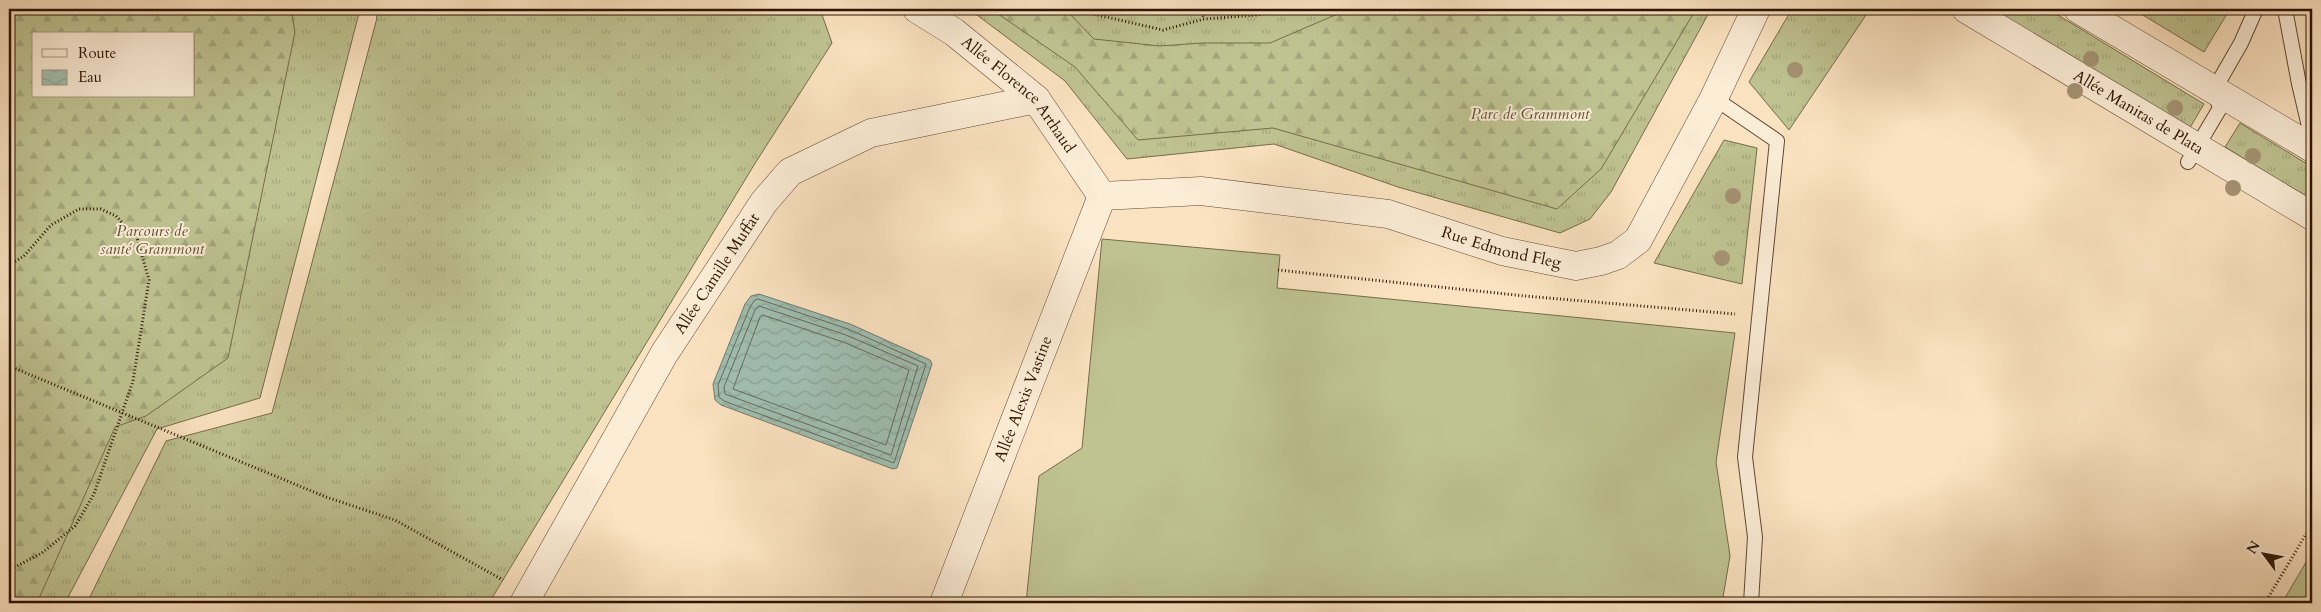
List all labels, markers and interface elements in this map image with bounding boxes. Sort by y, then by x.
street label: Allée Florence Arthaud [956,31,1081,158]
legend [32,32,195,98]
text: Route [78,43,116,63]
street label: Allée Manitas de Plata [2069,65,2208,160]
text: Eau [78,67,102,87]
park label: Parc de Grammont [1471,103,1590,125]
street label: Allée Camille Muffat [669,209,765,338]
park label: Parcours de santé Grammont [100,220,204,260]
street label: Rue Edmond Fleg [1439,221,1563,274]
street label: Allée Alexis Vastine [989,333,1058,465]
north arrow [2238,530,2288,580]
text: N [2242,537,2265,558]

